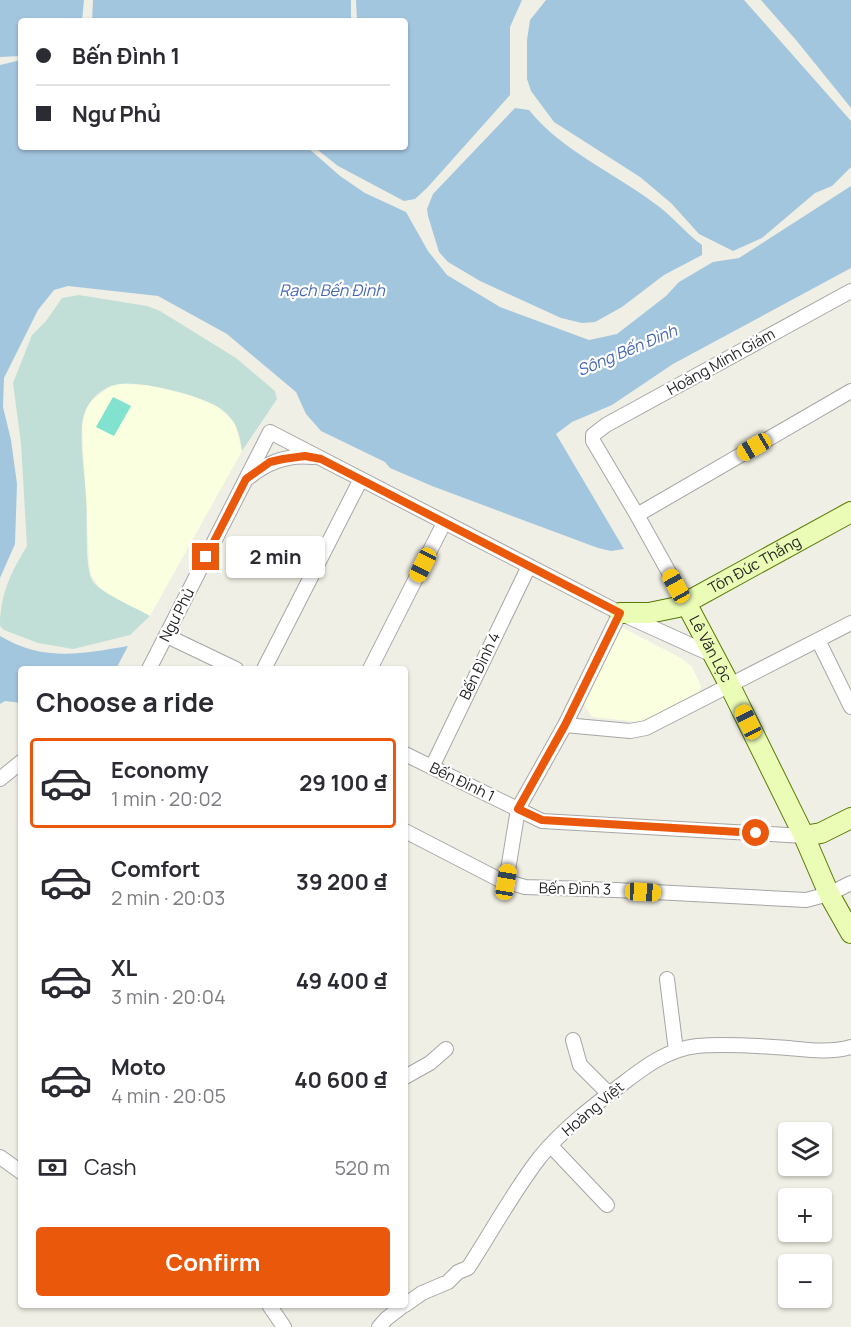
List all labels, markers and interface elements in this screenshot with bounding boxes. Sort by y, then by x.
text: Bến Đình 1 [72,41,180,71]
text: Ngư Phủ [72,99,161,129]
water label: Rạch Bến Đình [279,279,385,301]
water label: Sông Bến Đình [574,319,681,381]
street label: Hoàng Minh Giám [663,323,778,400]
car [734,430,774,464]
street label: Tôn Đức Thắng [704,531,804,598]
callout: 2 min [227,536,326,578]
route end [192,543,219,570]
text: 2 min [249,543,302,570]
car [407,545,439,585]
car [659,566,693,606]
street label: Ngư Phủ [154,584,199,645]
street label: Lê Văn Lộc [684,612,737,686]
street label: Bến Đình 4 [454,628,505,703]
text: Choose a ride [36,683,214,720]
car [732,702,764,742]
text: Economy [111,755,209,785]
icon: car [39,756,93,810]
street label: Bến Đình 1 [426,757,498,806]
text: 29 100 ₫ [299,768,387,798]
text: 1 min · 20:02 [111,785,222,812]
route start [742,819,769,846]
text: Comfort [111,854,200,884]
icon: car [39,855,93,909]
car [494,863,518,901]
text: 39 200 ₫ [296,867,387,897]
street label: Bến Đình 3 [539,877,611,900]
car [625,882,661,902]
text: 2 min · 20:03 [111,884,225,911]
text: XL [111,953,137,983]
icon: car [39,954,93,1008]
text: 49 400 ₫ [296,966,387,996]
text: 3 min · 20:04 [111,983,226,1010]
text: Moto [111,1052,166,1082]
icon: car [39,1053,93,1107]
text: 40 600 ₫ [294,1065,387,1095]
street label: Hoàng Việt [557,1076,628,1141]
text: 4 min · 20:05 [111,1082,226,1109]
map controls [778,1122,832,1308]
button: layers [778,1122,832,1176]
icon: cash [36,1151,69,1184]
text: Cash [84,1152,137,1182]
text: 520 m [334,1154,390,1181]
button: + [778,1188,832,1242]
button: Confirm [36,1227,390,1296]
button: − [778,1254,832,1308]

